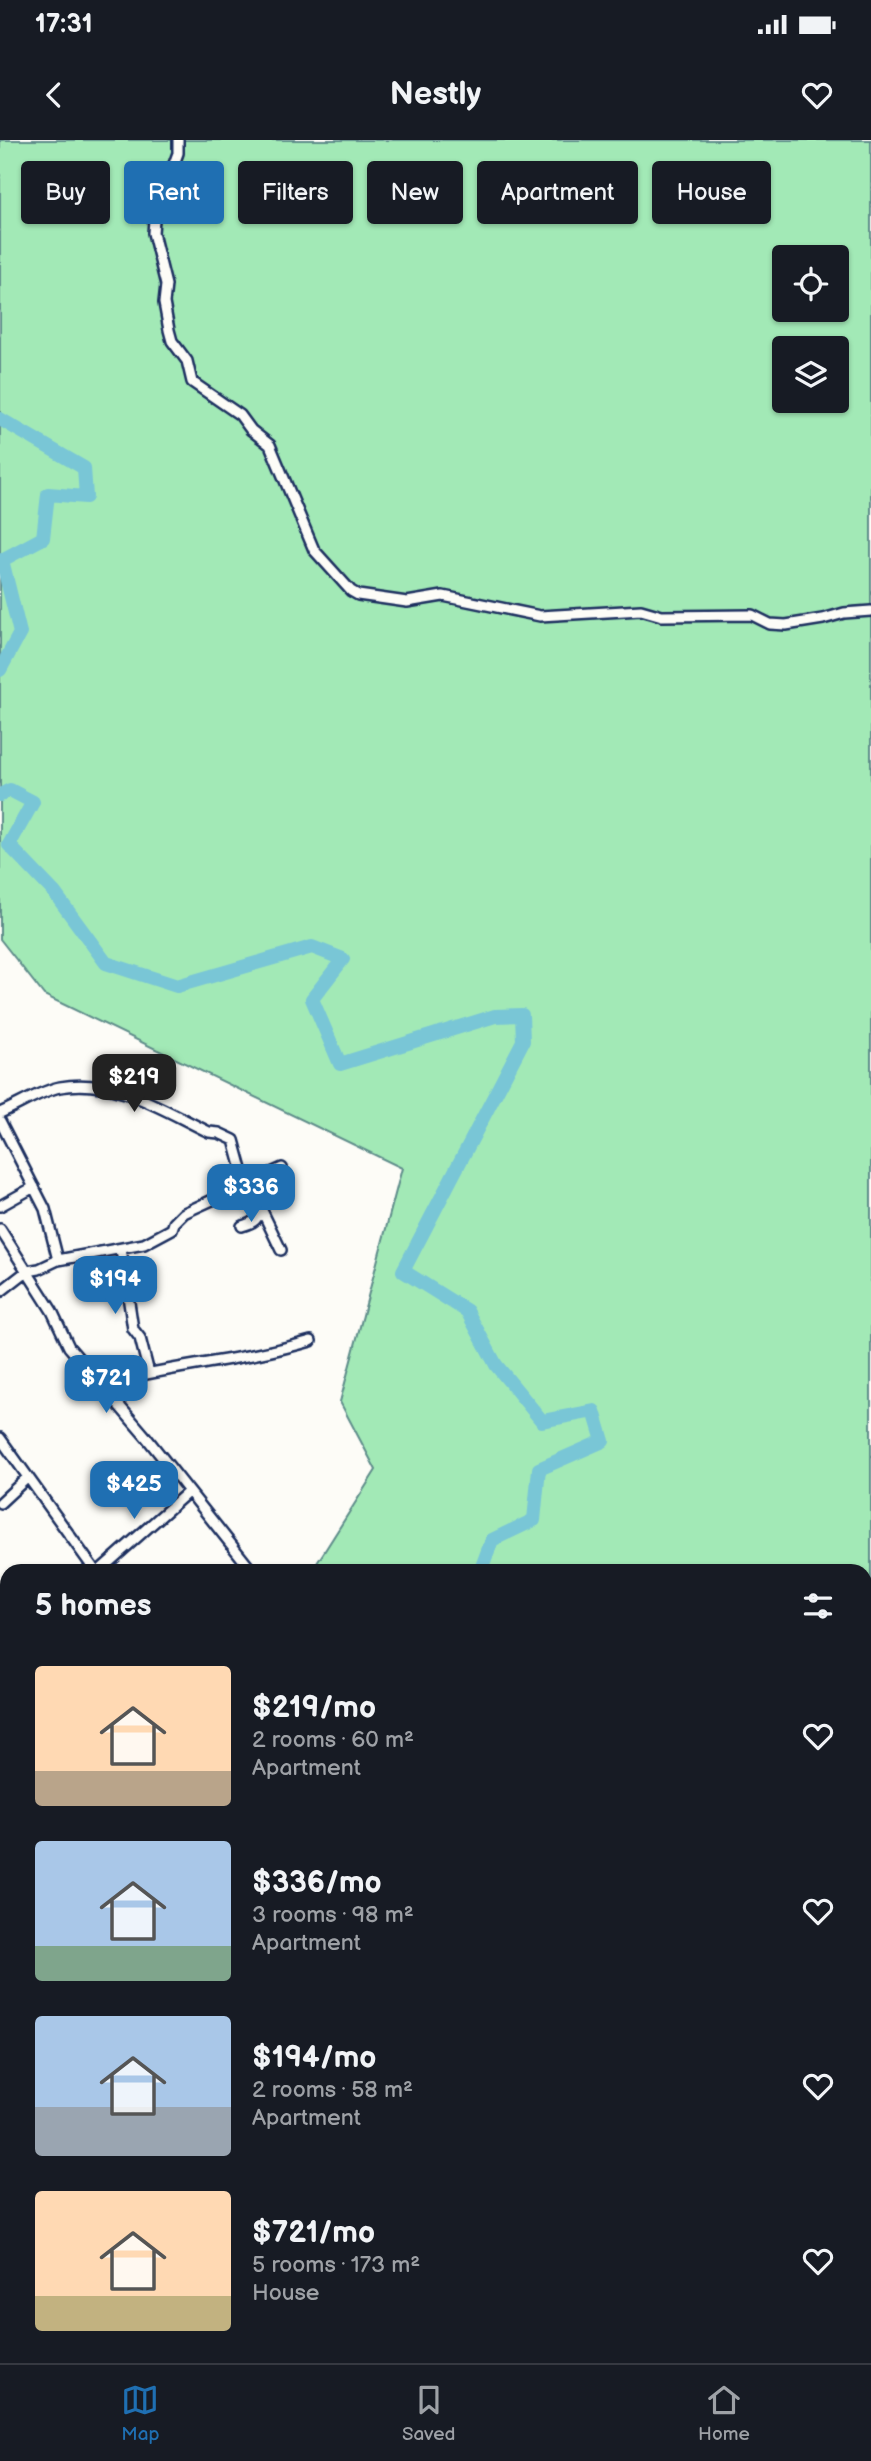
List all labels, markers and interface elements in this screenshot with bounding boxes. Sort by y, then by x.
text: 17:31 [35,9,93,40]
text: Nestly [390,75,481,114]
icon: back [35,76,73,114]
icon: heart [798,76,836,114]
chip: Buy [21,161,110,224]
chip: Rent [124,161,224,224]
chip: Filters [238,161,353,224]
chip: New [367,161,463,224]
chip: Apartment [477,161,638,224]
chip: House [652,161,771,224]
map controls [772,245,849,413]
button: locate [772,245,849,322]
button: layers [772,336,849,413]
pin: $219 [93,1054,175,1114]
text: $219 [108,1063,160,1091]
pin: $336 [210,1164,292,1224]
text: $336 [223,1173,279,1201]
pin: $194 [74,1256,156,1316]
text: $194 [89,1265,141,1293]
pin: $721 [65,1356,147,1415]
text: $721 [81,1364,131,1392]
pin: $425 [93,1462,175,1521]
text: $425 [106,1470,162,1498]
icon: filters [799,1587,837,1625]
text: 5 homes [35,1588,152,1624]
text: $219/mo [252,1690,376,1726]
icon: home [91,1694,175,1778]
icon: heart [799,1717,837,1755]
text: 2 rooms · 60 m² [252,1726,414,1754]
text: Apartment [252,1754,361,1782]
text: $336/mo [252,1865,382,1901]
icon: home [91,1869,175,1953]
icon: heart [799,1892,837,1930]
text: 3 rooms · 98 m² [252,1901,414,1929]
text: Apartment [252,1929,361,1957]
text: $194/mo [252,2040,376,2076]
icon: home [91,2044,175,2128]
icon: heart [799,2067,837,2105]
text: 2 rooms · 58 m² [252,2076,413,2104]
text: Apartment [252,2104,361,2132]
text: $721/mo [252,2215,375,2251]
icon: home [91,2219,175,2303]
icon: heart [799,2242,837,2280]
text: 5 rooms · 173 m² [252,2251,420,2279]
text: House [252,2279,319,2307]
tab: Map [121,2381,159,2446]
tab: Saved [402,2381,455,2446]
tab: Home [698,2381,750,2446]

